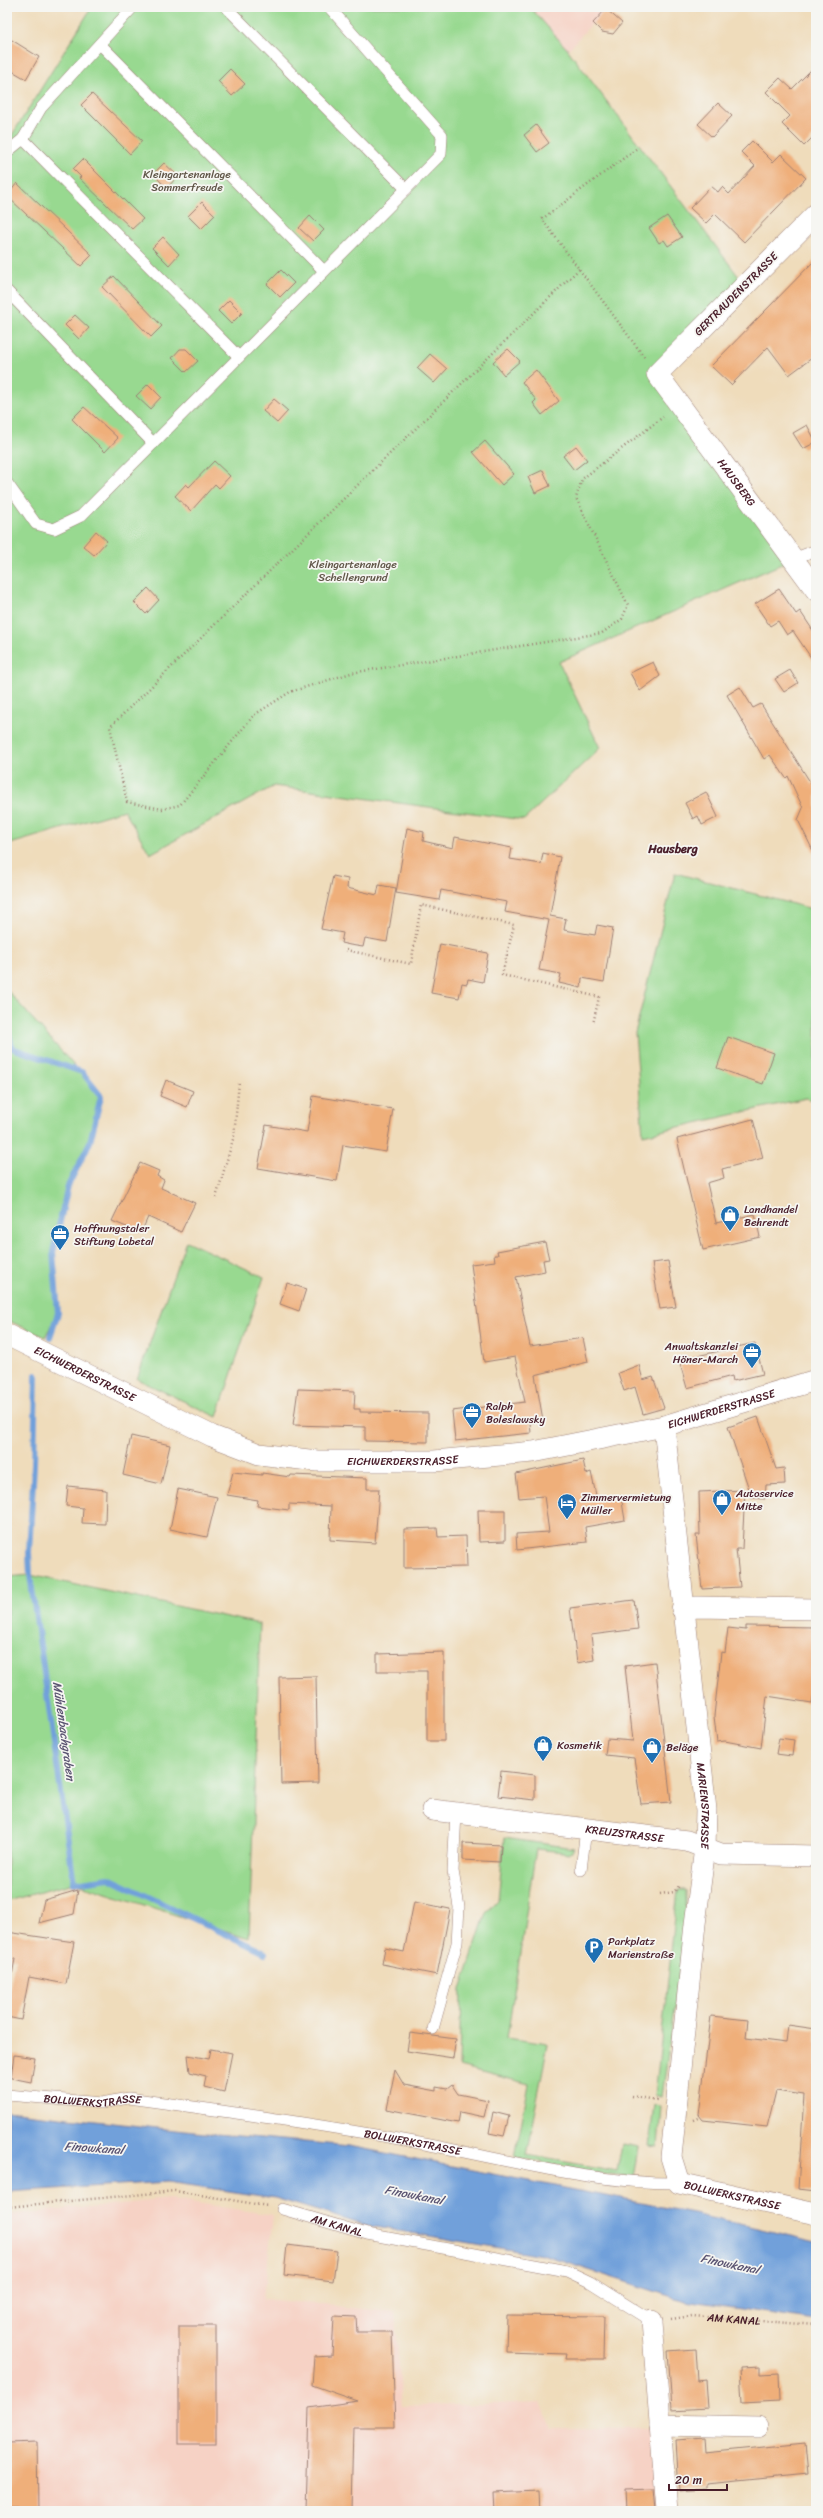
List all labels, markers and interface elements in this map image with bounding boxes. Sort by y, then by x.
park label: Kleingartenanlage Sommerfreude [143,165,231,197]
street label: GERTRAUDENSTRASSE [689,247,783,341]
street label: HAUSBERG [712,454,761,511]
park label: Kleingartenanlage Schellengrund [309,555,397,587]
district label: Hausberg [647,838,699,860]
place label: Landhandel Behrendt [744,1200,799,1232]
shop icon: Landhandel Behrendt [719,1204,741,1232]
place label: Hoffnungstaler Stiftung Lobetal [74,1219,155,1251]
office icon: Hoffnungstaler Stiftung Lobetal [49,1223,71,1251]
place label: Anwaltskanzlei Höner-March [664,1337,739,1369]
street label: EICHWERDERSTRASSE [31,1340,140,1407]
office icon: Anwaltskanzlei Höner-March [741,1341,763,1369]
street label: EICHWERDERSTRASSE [665,1383,778,1434]
place label: Ralph Boleslawsky [486,1397,546,1429]
office icon: Ralph Boleslawsky [461,1401,483,1429]
street label: EICHWERDERSTRASSE [347,1449,460,1471]
place label: Autoservice Mitte [735,1484,794,1516]
place label: Zimmervermietung Müller [581,1488,672,1520]
shop icon: Autoservice Mitte [711,1488,733,1516]
hotel icon: Zimmervermietung Müller [556,1492,578,1520]
water label: Mühlenbachgraben [46,1680,82,1783]
shop icon: Kosmetik [532,1734,554,1762]
place label: Kosmetik [557,1736,602,1755]
shop icon: Beläge [641,1736,663,1764]
place label: Beläge [666,1738,699,1757]
street label: MARIENSTRASSE [691,1762,716,1850]
street label: KREUZSTRASSE [584,1819,666,1848]
place label: Parkplatz Marienstraße [608,1932,674,1964]
parking icon: Parkplatz Marienstraße [583,1936,605,1964]
street label: BOLLWERKSTRASSE [43,2089,144,2113]
street label: BOLLWERKSTRASSE [363,2124,464,2161]
water label: Finowkanal [64,2135,127,2161]
street label: BOLLWERKSTRASSE [682,2175,783,2215]
water label: Finowkanal [383,2179,448,2212]
street label: AM KANAL [308,2208,366,2242]
water label: Finowkanal [699,2247,764,2281]
street label: AM KANAL [706,2308,762,2330]
scale bar [669,2466,727,2492]
text: 20 m [675,2469,702,2491]

